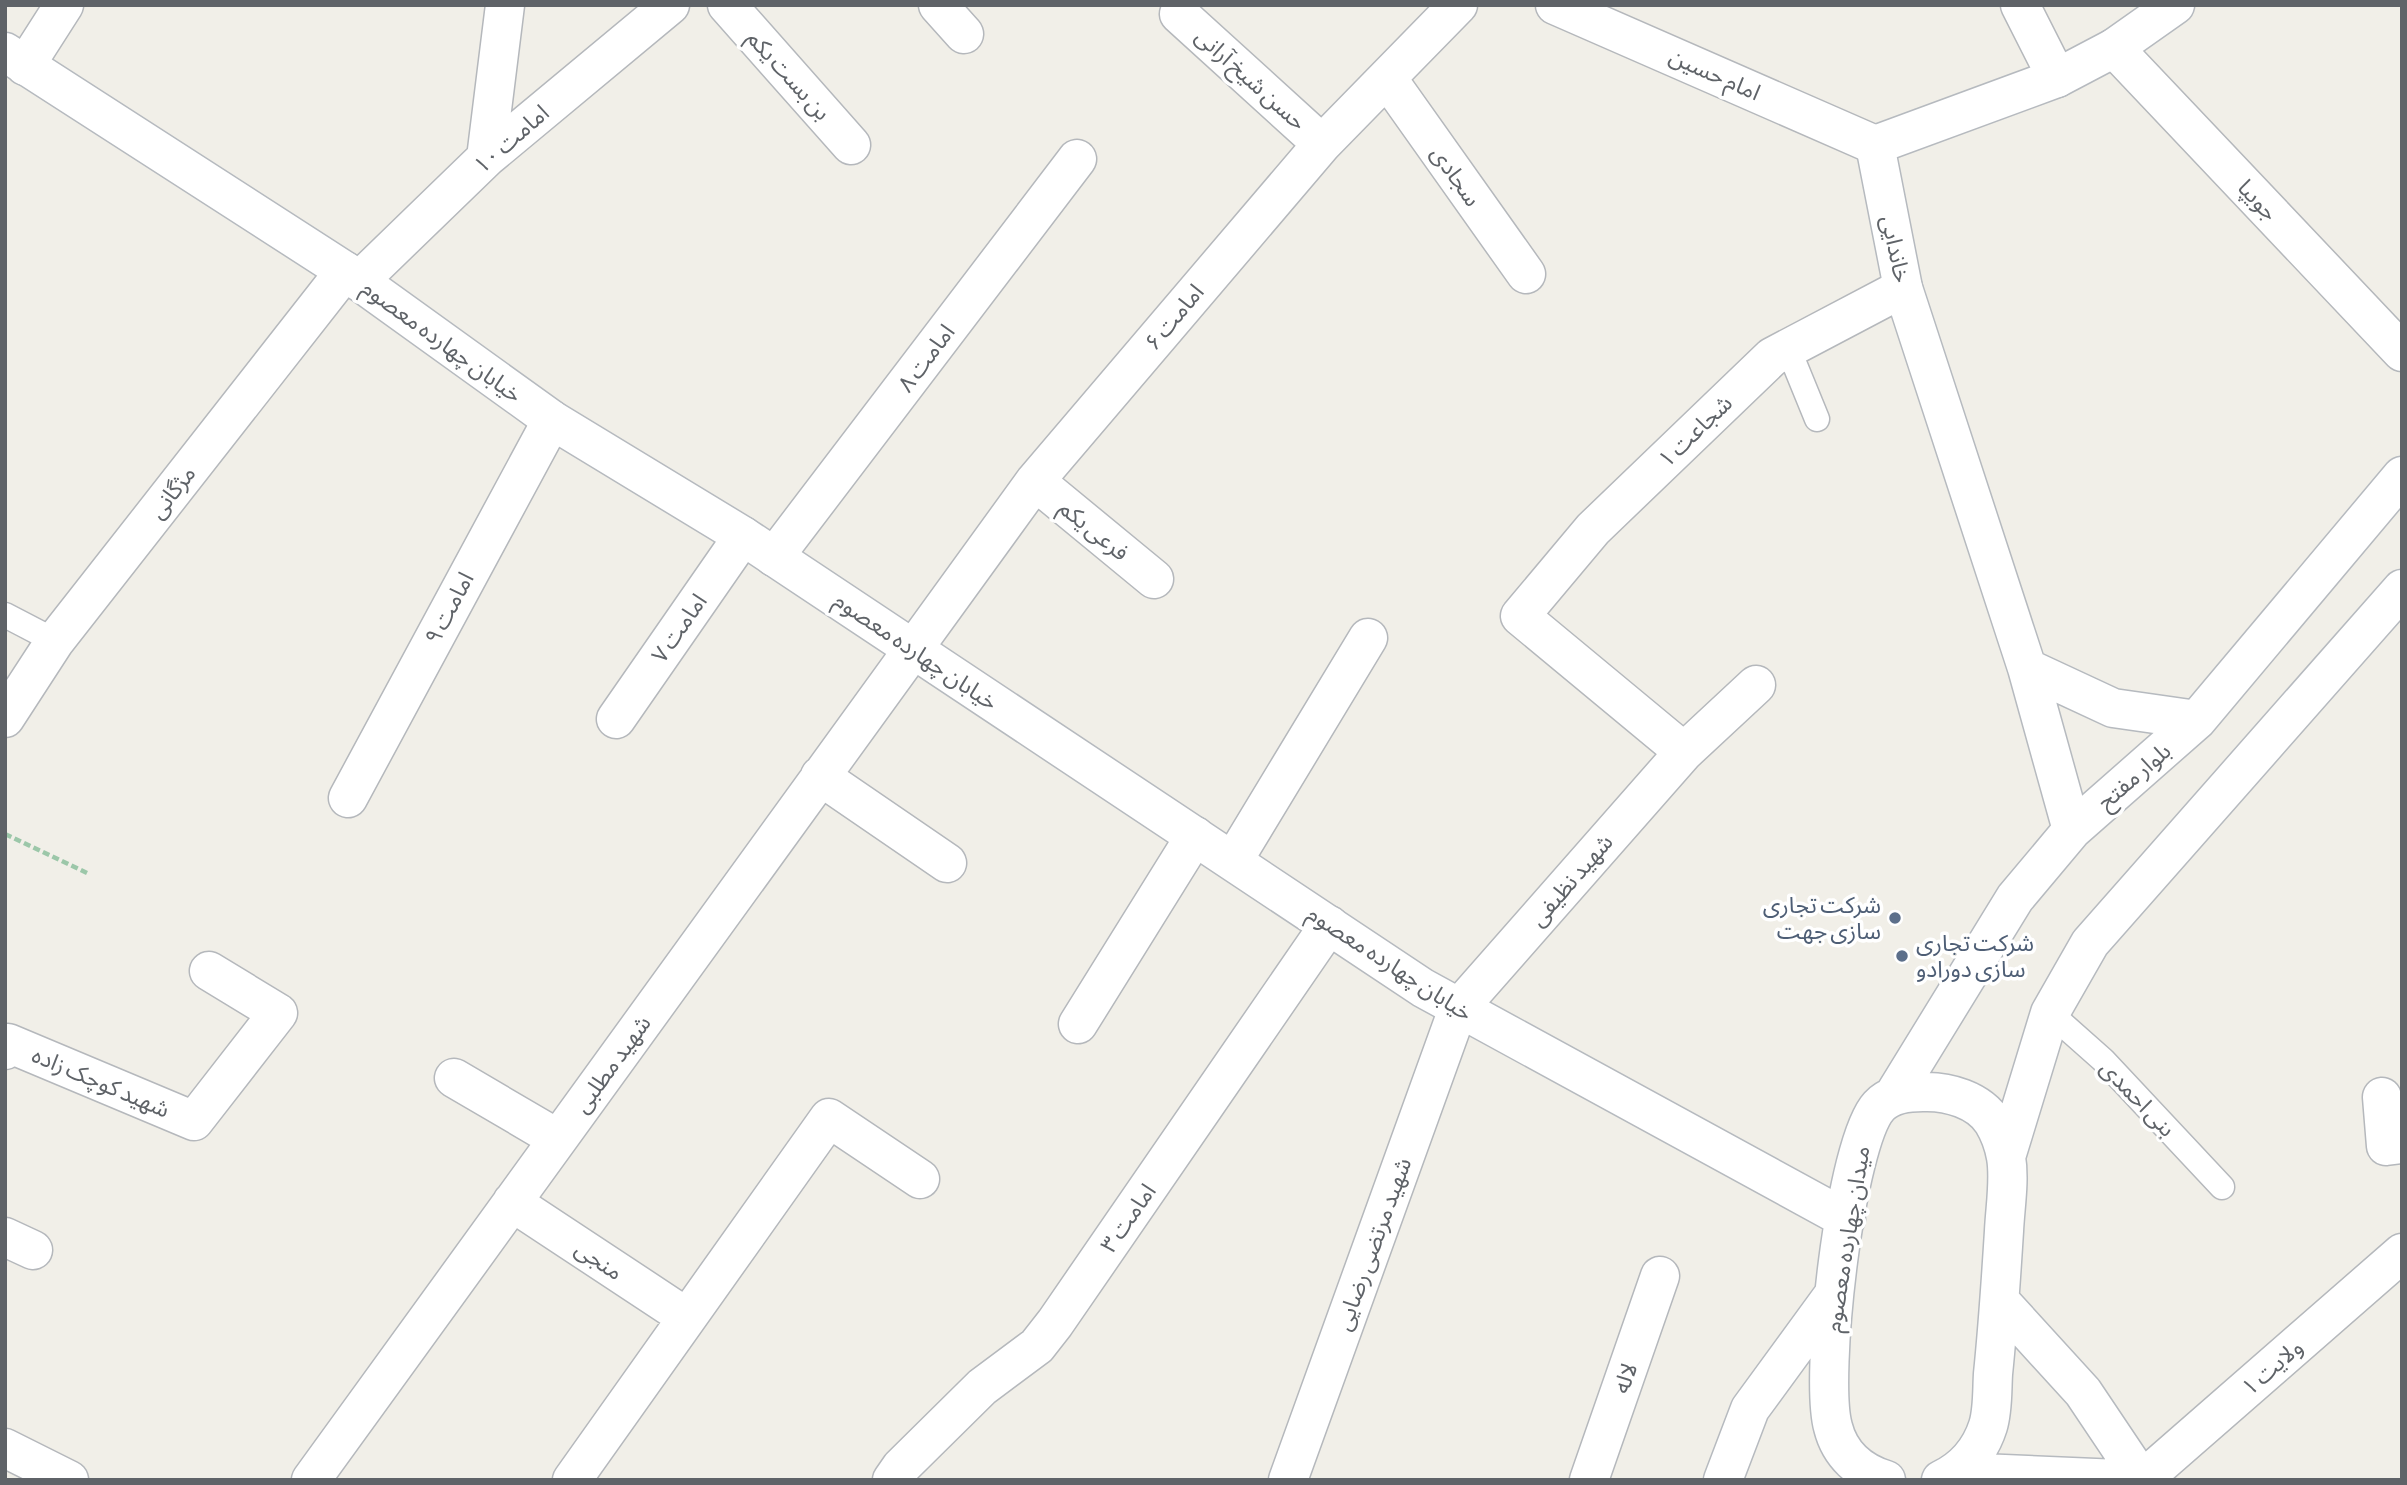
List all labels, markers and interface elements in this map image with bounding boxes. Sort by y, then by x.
street label: حسن شیخ آرانی [1188,23,1312,138]
street label: بن بست یکم [739,25,836,128]
street label: امام حسین [1663,42,1765,110]
street label: امامت ۱۰ [468,99,554,179]
street label: سجادی [1426,141,1486,211]
street label: جویپا [2231,174,2283,227]
street label: خاندایی [1876,213,1916,285]
street label: خیابان چهارده معصوم [354,274,527,412]
street label: امامت ۶ [1139,279,1209,355]
street label: امامت ۸ [892,319,960,397]
street label: شجاعت ۱ [1653,390,1737,472]
street label: مژگانی [143,461,201,524]
street label: فرعی یکم [1051,494,1134,569]
street label: امامت ۹ [419,568,479,648]
street label: خیابان چهارده معصوم [827,587,1003,719]
street label: امامت ۷ [646,589,712,667]
street label: بلوار مفتح [2092,737,2178,818]
street label: شهید نظیفی [1524,829,1618,931]
place label: شرکت تجاری سازی جهت [1763,892,1881,945]
street label: خیابان چهارده معصوم [1300,900,1477,1030]
marker: شرکت تجاری سازی جهت [1887,910,1903,926]
place label: شرکت تجاری سازی دورادو [1916,930,2034,983]
marker: شرکت تجاری سازی دورادو [1894,948,1910,964]
street label: شهید مطلبی [568,1010,656,1118]
street label: شهید کوچک زاده [28,1041,174,1125]
street label: بنی احمدی [2095,1054,2181,1142]
street label: میدان چهارده معصوم [1819,1144,1880,1335]
street label: شهید مرتضی رضایی [1330,1154,1417,1334]
street label: امامت ۳ [1095,1179,1161,1257]
street label: منجی [570,1235,628,1285]
street label: ولایت ۱ [2236,1334,2308,1401]
street label: لاله [1608,1359,1642,1397]

